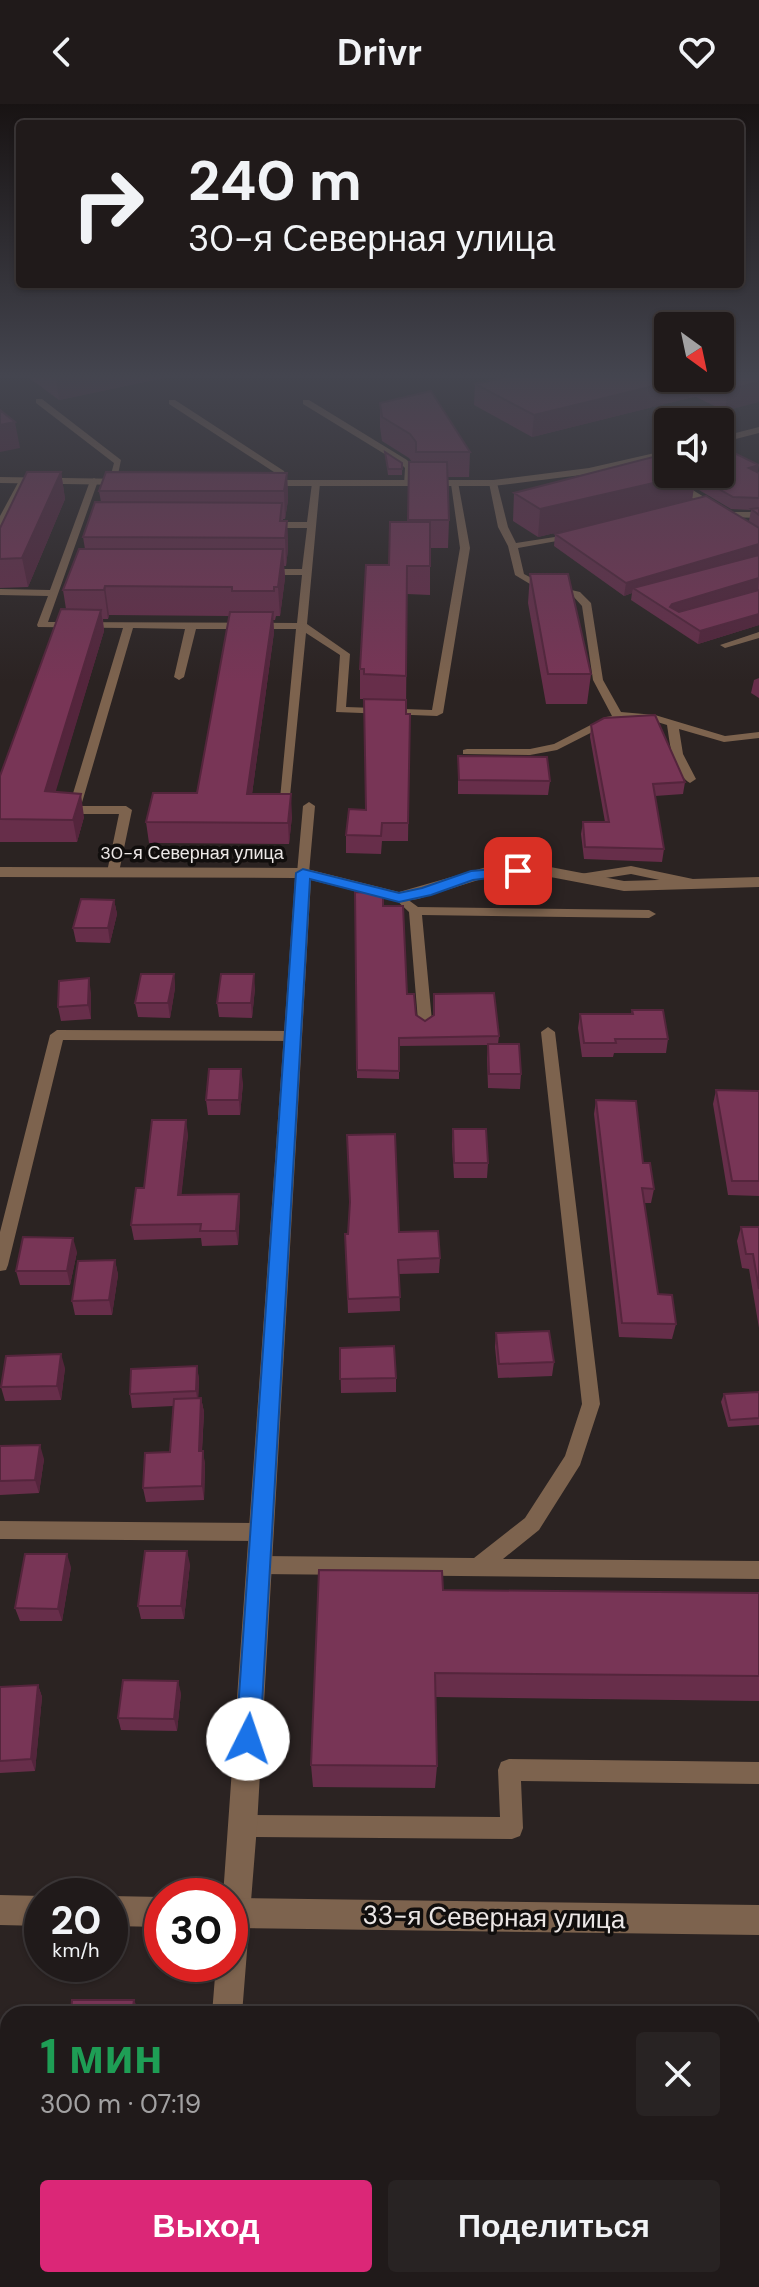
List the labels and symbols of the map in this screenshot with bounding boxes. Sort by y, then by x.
north arrow [654,312,734,392]
pin [484,837,552,905]
street label: 30-я Северная улица [100,841,285,865]
position arrow [206,1697,290,1781]
speed limit sign: 30 [144,1878,248,1982]
street label: 33-я Северная улица [362,1898,626,1936]

